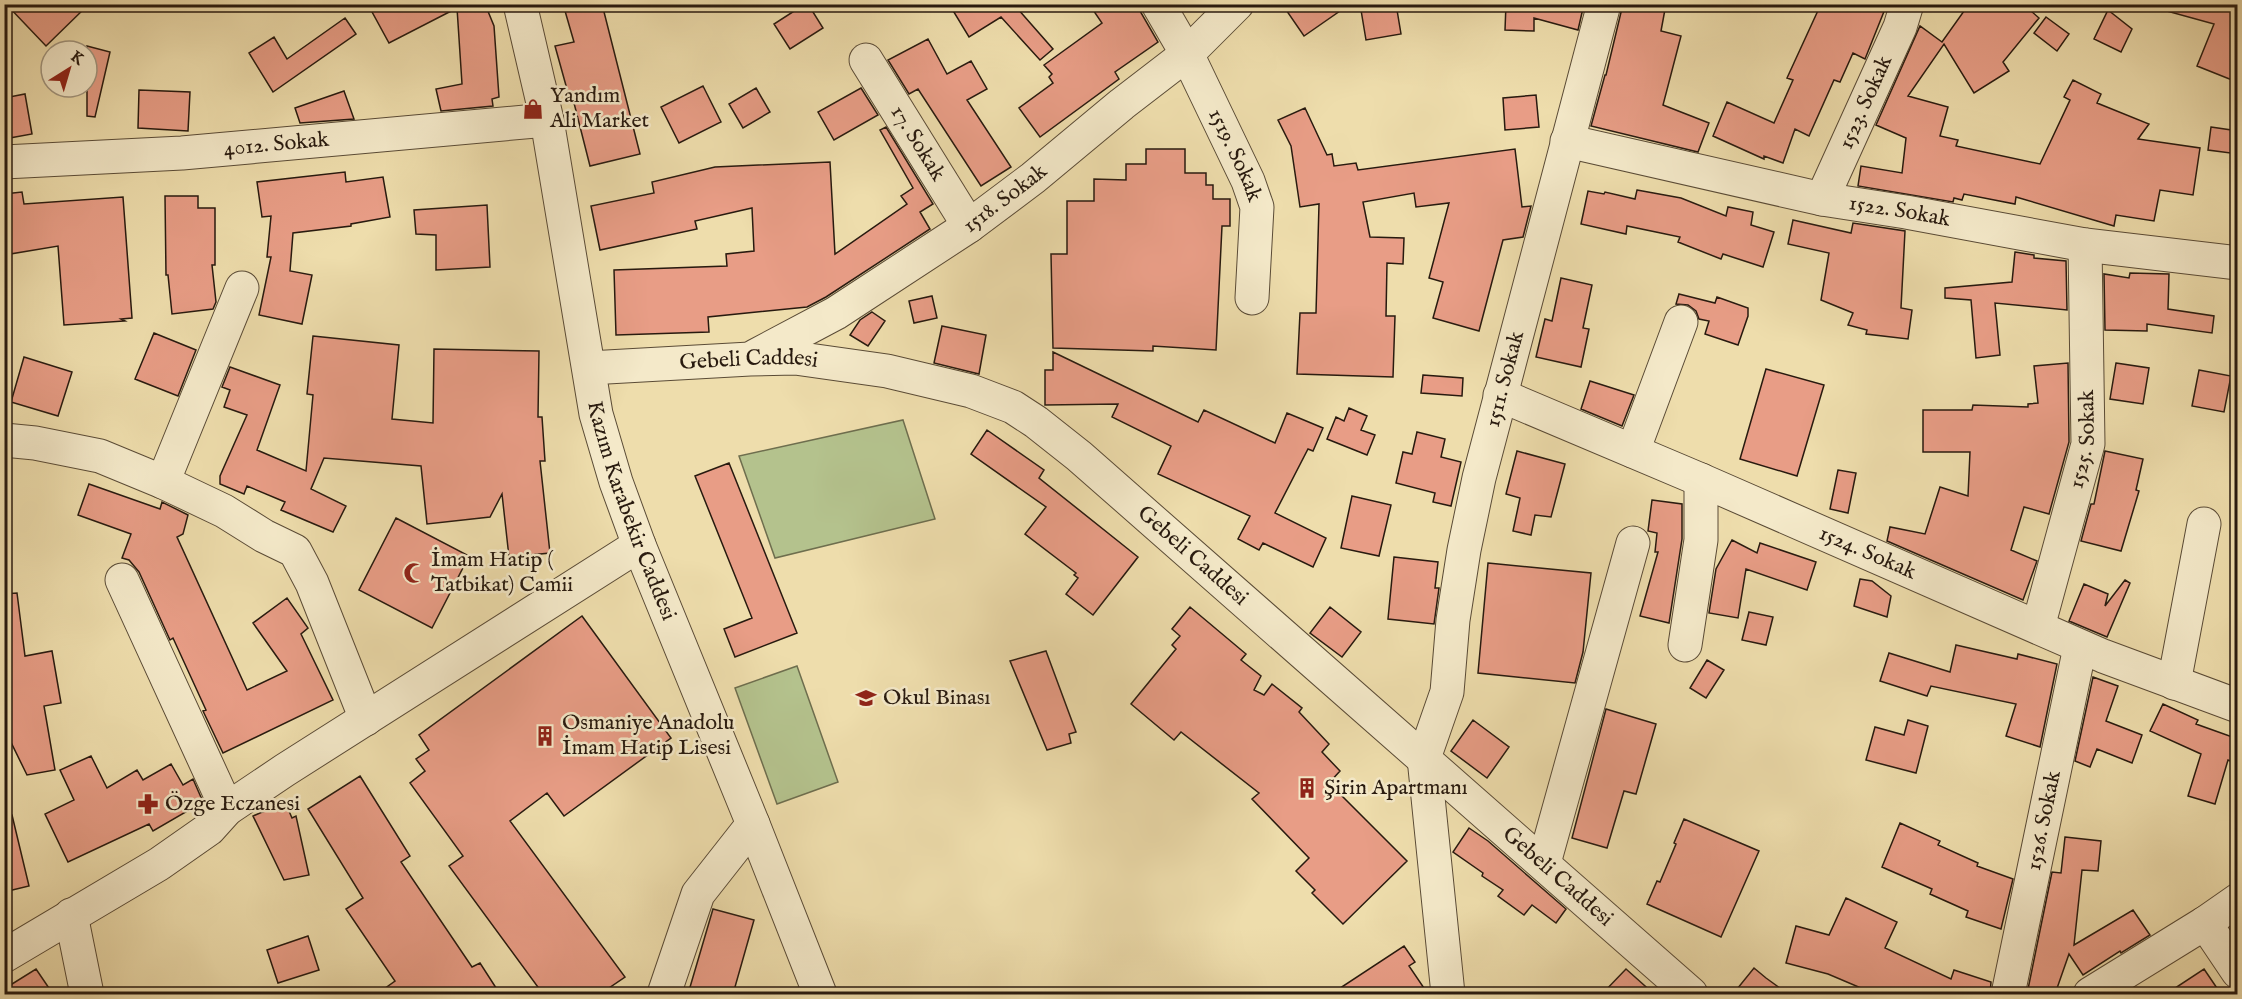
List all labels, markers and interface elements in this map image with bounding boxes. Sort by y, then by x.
north arrow [39,39,99,99]
text: K [66,47,89,71]
street label: 1523. Sokak [1832,51,1899,154]
place label: Yandım Ali Market [549,82,649,135]
shop icon: Yandım Ali Market [521,97,545,121]
street label: 17. Sokak [884,100,952,187]
street label: 1519. Sokak [1201,104,1268,206]
street label: 4012. Sokak [223,126,330,163]
street label: 1518. Sokak [957,158,1053,240]
street label: 1522. Sokak [1847,189,1953,234]
street label: 1511. Sokak [1479,328,1531,430]
street label: Gebeli Caddesi [679,344,820,377]
street label: 1525. Sokak [2062,389,2102,492]
street label: Kazım Karabekir Caddesi [580,399,682,625]
street label: Gebeli Caddesi [1131,500,1254,612]
street label: 1524. Sokak [1815,519,1921,587]
place label: İmam Hatip ( Tatbikat) Camii [431,546,573,599]
mosque icon: İmam Hatip ( Tatbikat) Camii [402,561,426,585]
place label: Okul Binası [883,684,991,712]
school or university icon: Okul Binası [854,686,878,710]
place label: Osmaniye Anadolu İmam Hatip Lisesi [562,709,734,762]
building icon: Osmaniye Anadolu İmam Hatip Lisesi [533,724,557,748]
street label: 1526. Sokak [2020,768,2068,873]
place label: Şirin Apartmanı [1324,774,1468,802]
building icon: Şirin Apartmanı [1295,776,1319,800]
place label: Özge Eczanesi [165,790,300,818]
pharmacy icon: Özge Eczanesi [136,792,160,816]
street label: Gebeli Caddesi [1496,820,1619,933]

